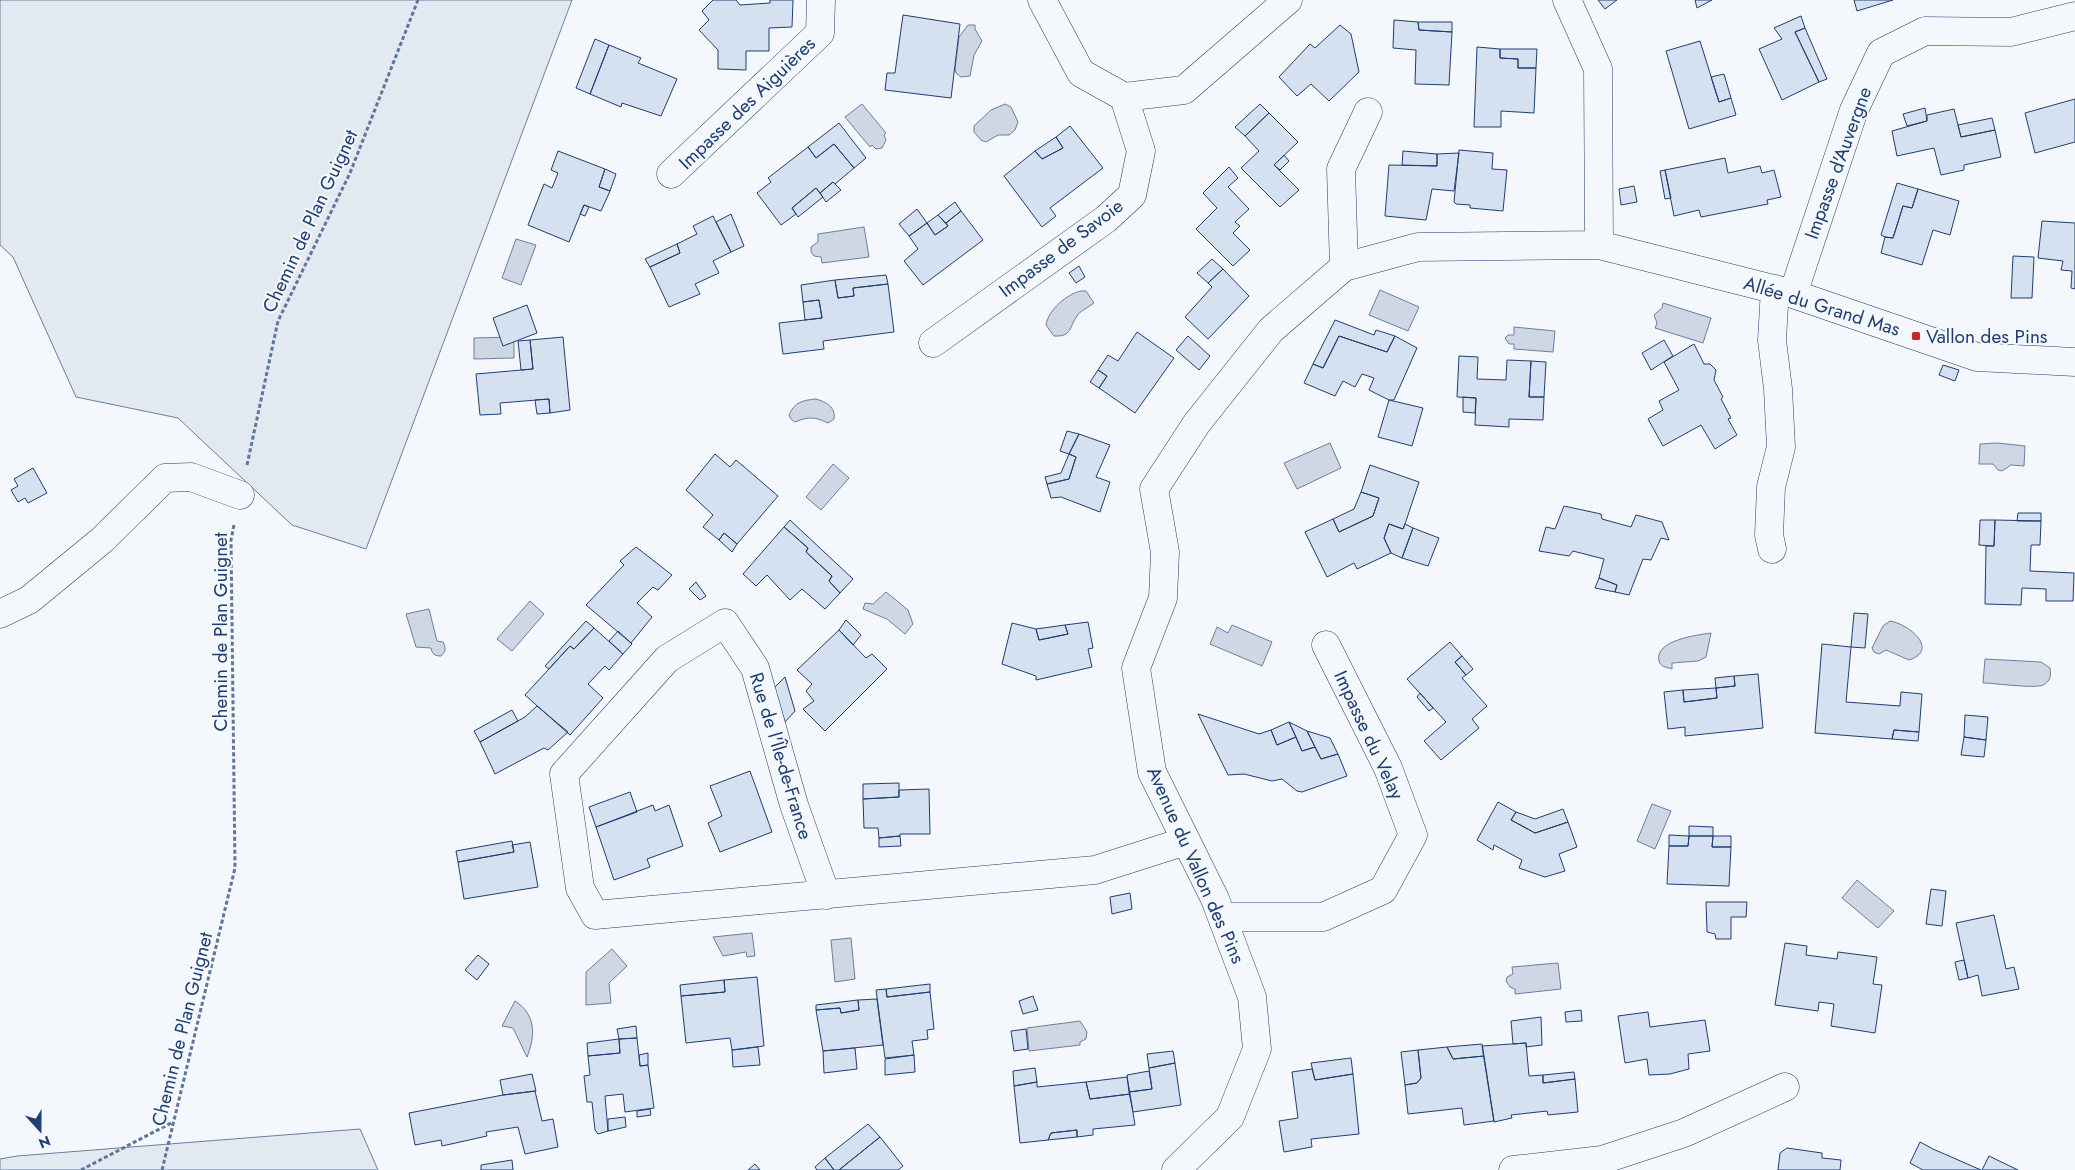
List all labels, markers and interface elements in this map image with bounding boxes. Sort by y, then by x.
street label: Impasse des Aiguières [673,30,822,176]
street label: Impasse d'Auvergne [1798,83,1878,243]
street label: Chemin de Plan Guignet [256,125,364,317]
street label: Impasse de Savoie [993,192,1129,304]
street label: Allée du Grand Mas [1741,269,1904,343]
place label: Vallon des Pins [1926,323,2048,350]
marker: Vallon des Pins [1910,330,1922,342]
street label: Chemin de Plan Guignet [207,532,234,731]
street label: Impasse du Velay [1327,666,1411,804]
street label: Rue de l'Île-de-France [743,669,819,843]
street label: Avenue du Vallon des Pins [1140,762,1252,968]
street label: Chemin de Plan Guignet [145,929,219,1129]
north arrow [15,1105,65,1155]
text: N [36,1131,53,1153]

